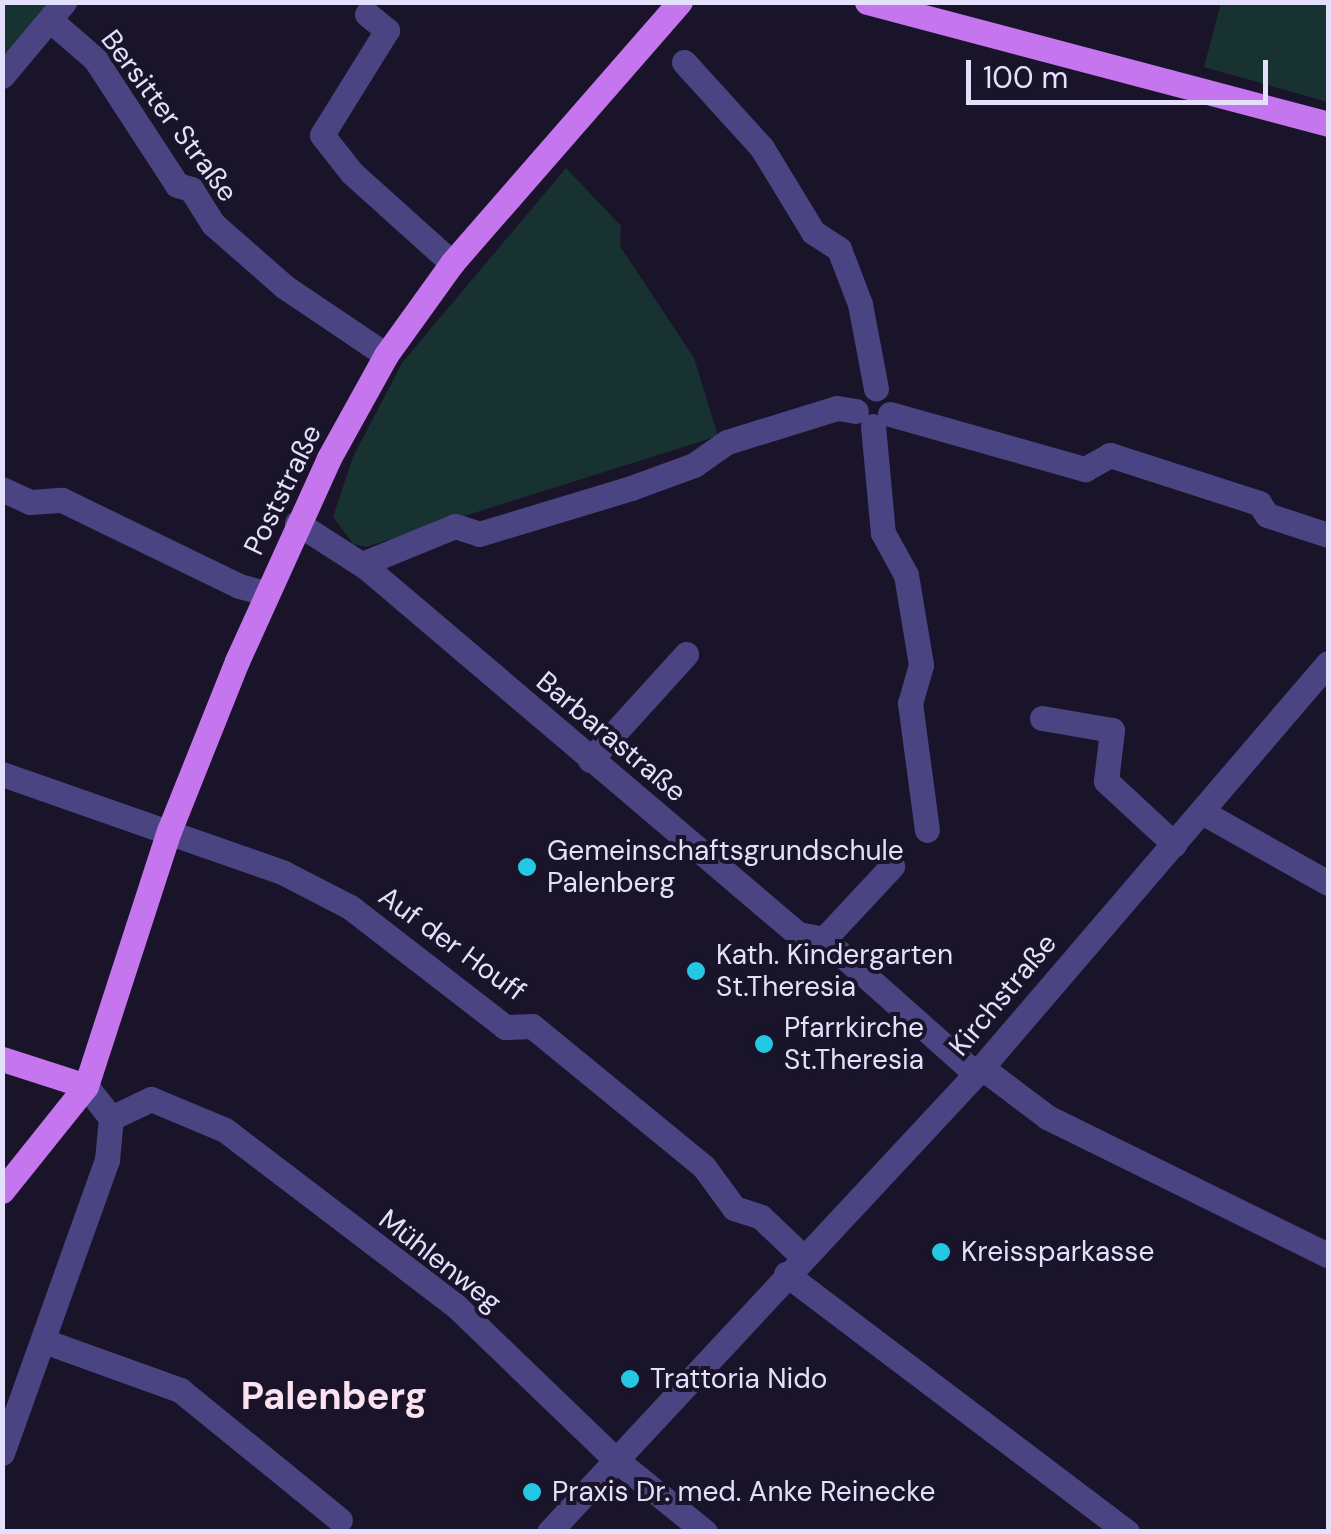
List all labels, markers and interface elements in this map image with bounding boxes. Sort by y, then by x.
street label: Bersitter Straße [94,24,244,208]
scale bar [971,40,1274,102]
text: 100 m [983,58,1068,97]
street label: Poststraße [237,420,329,560]
street label: Barbarastraße [529,665,693,809]
place label: Gemeinschaftsgrundschule Palenberg [547,834,904,900]
marker: Gemeinschaftsgrundschule Palenberg [516,856,538,878]
street label: Auf der Houff [372,879,532,1009]
street label: Kirchstraße [942,927,1064,1063]
place label: Kath. Kindergarten St.Theresia [716,938,953,1004]
marker: Kath. Kindergarten St.Theresia [685,960,707,982]
place label: Pfarrkirche St.Theresia [784,1011,924,1077]
marker: Pfarrkirche St.Theresia [753,1033,775,1055]
street label: Mühlenweg [372,1203,508,1319]
place label: Kreissparkasse [961,1235,1154,1269]
marker: Kreissparkasse [930,1241,952,1263]
place label: Trattoria Nido [650,1362,827,1396]
marker: Trattoria Nido [619,1368,641,1390]
district label: Palenberg [241,1374,427,1420]
place label: Praxis Dr. med. Anke Reinecke [552,1475,935,1509]
marker: Praxis Dr. med. Anke Reinecke [521,1481,543,1503]

